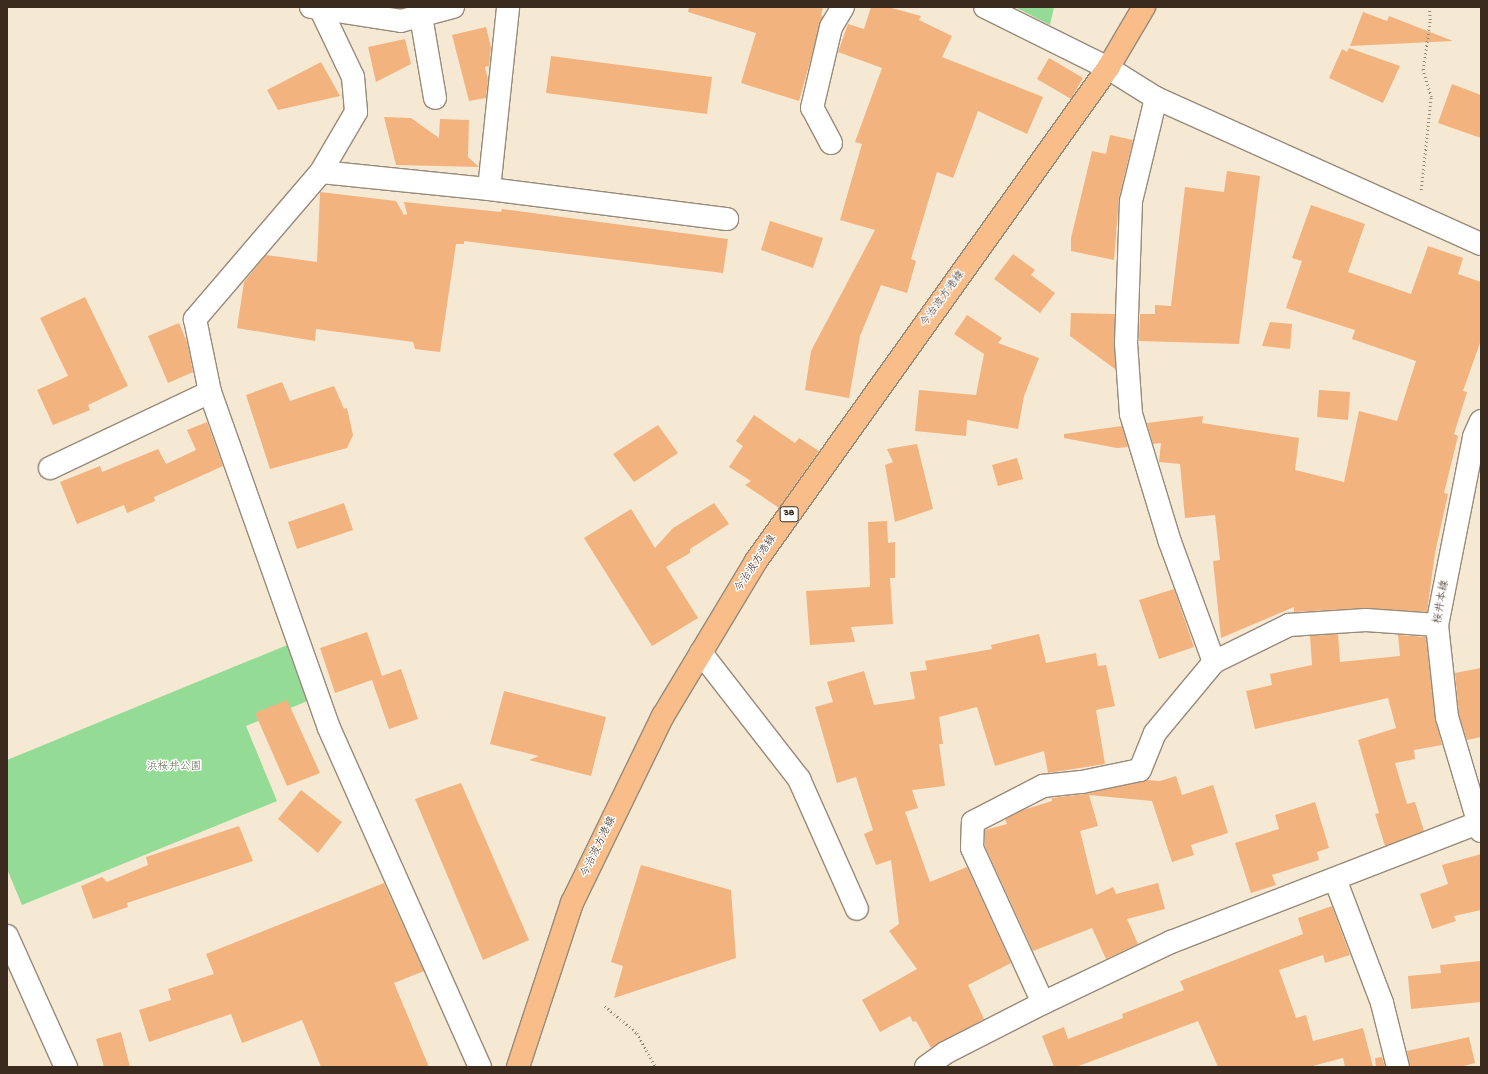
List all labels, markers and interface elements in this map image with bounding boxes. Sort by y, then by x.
street label: 今治波方港線 [918,268,968,330]
road number: 38 [779,506,799,522]
street label: 今治波方港線 [732,533,780,595]
street label: 桜井本線 [1432,579,1452,625]
park label: 浜桜井公園 [147,760,201,774]
street label: 今治波方港線 [579,814,619,880]

